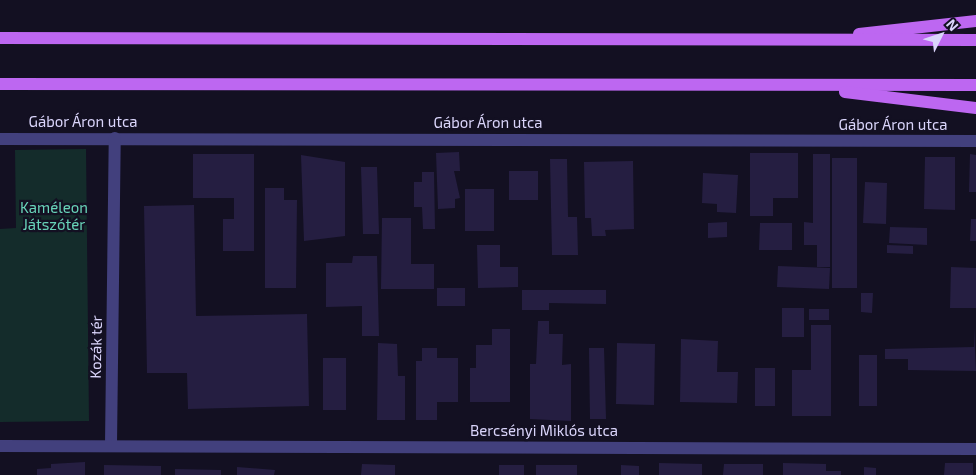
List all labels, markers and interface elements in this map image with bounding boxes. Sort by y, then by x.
north arrow [916,10,966,60]
text: N [943,15,962,34]
street label: Gábor Áron utca [28,113,138,131]
street label: Gábor Áron utca [433,114,543,132]
street label: Gábor Áron utca [838,116,948,134]
park label: Kaméleon Játszótér [20,198,88,233]
street label: Kozák tér [86,315,106,379]
street label: Bercsényi Miklós utca [470,422,618,440]

